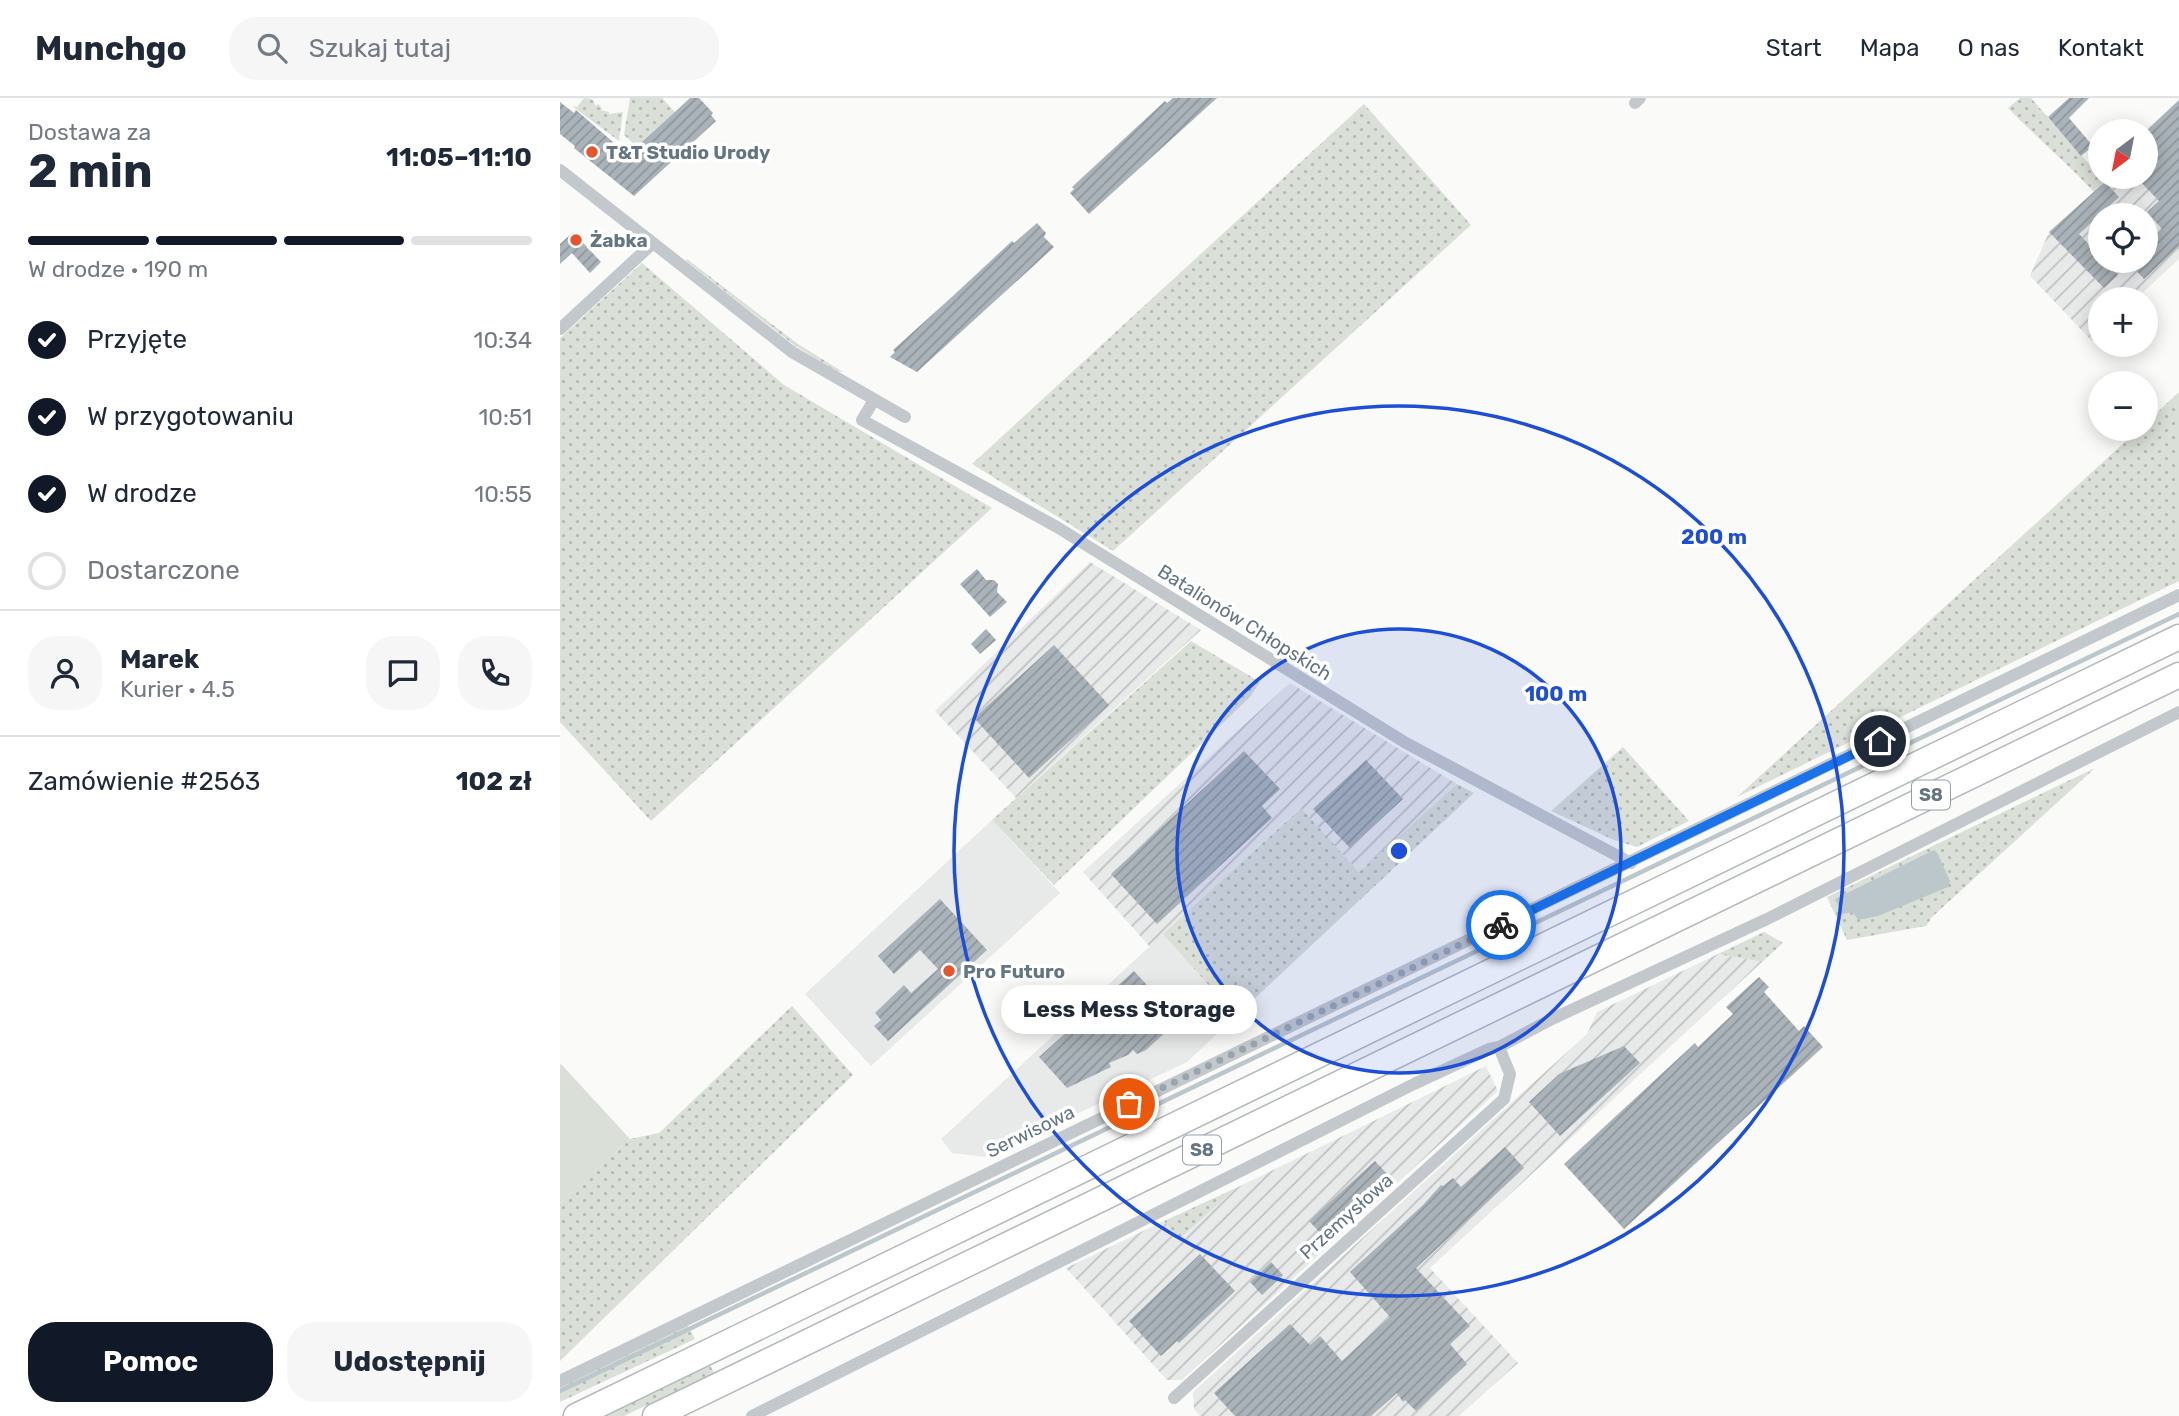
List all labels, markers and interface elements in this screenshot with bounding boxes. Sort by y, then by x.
search box [229,17,719,80]
text: Munchgo [35,29,187,68]
icon: search [253,29,291,67]
text: Szukaj tutaj [309,33,451,64]
text: Start [1766,34,1822,62]
text: Mapa [1860,34,1920,62]
text: O nas [1958,34,2020,62]
text: Kontakt [2058,34,2144,62]
text: Dostawa za [28,118,151,146]
north arrow [2088,119,2158,189]
map controls [2088,119,2158,441]
place label: T&T Studio Urody [606,141,771,164]
text: 11:05–11:10 [386,142,532,173]
text: 2 min [28,144,153,199]
marker: T&T Studio Urody [584,144,600,160]
button: locate [2088,203,2158,273]
place label: Żabka [590,229,648,252]
marker: Żabka [568,232,584,248]
text: W drodze · 190 m [28,255,208,283]
button: + [2088,287,2158,357]
icon: check [28,321,66,359]
text: Przyjęte [87,324,187,355]
text: 10:34 [474,326,532,354]
button: − [2088,371,2158,441]
icon: check [28,398,66,436]
text: W przygotowaniu [87,401,294,432]
text: 10:51 [479,403,532,431]
icon: check [28,475,66,513]
text: W drodze [87,478,197,509]
text: 10:55 [474,480,532,508]
text: 200 m [1681,524,1747,549]
text: Dostarczone [87,555,240,586]
street label: Batalionów Chłopskich [1154,560,1336,685]
button: person [28,636,102,710]
button: chat [366,636,440,710]
button: phone [458,636,532,710]
text: Marek [120,644,199,675]
text: Kurier · 4.5 [120,675,235,703]
text: 100 m [1525,681,1587,706]
pin [1850,711,1910,771]
icon: home [1861,722,1899,760]
text: Zamówienie #2563 [28,766,260,797]
text: 102 zł [456,766,532,797]
road number: S8 [1912,780,1950,810]
centre of rings [1387,839,1411,863]
courier [1466,890,1536,960]
icon: bike [1482,906,1520,944]
place label: Pro Futuro [963,960,1065,983]
marker: Pro Futuro [941,963,957,979]
callout: Less Mess Storage [1001,985,1257,1034]
text: Less Mess Storage [1023,995,1235,1023]
pin [1099,1074,1159,1134]
icon: bag [1110,1085,1148,1123]
street label: Serwisowa [982,1100,1078,1163]
road number: S8 [1183,1135,1221,1164]
street label: Przemysłowa [1295,1169,1398,1264]
button: Pomoc [28,1322,273,1402]
button: Udostępnij [287,1322,532,1402]

